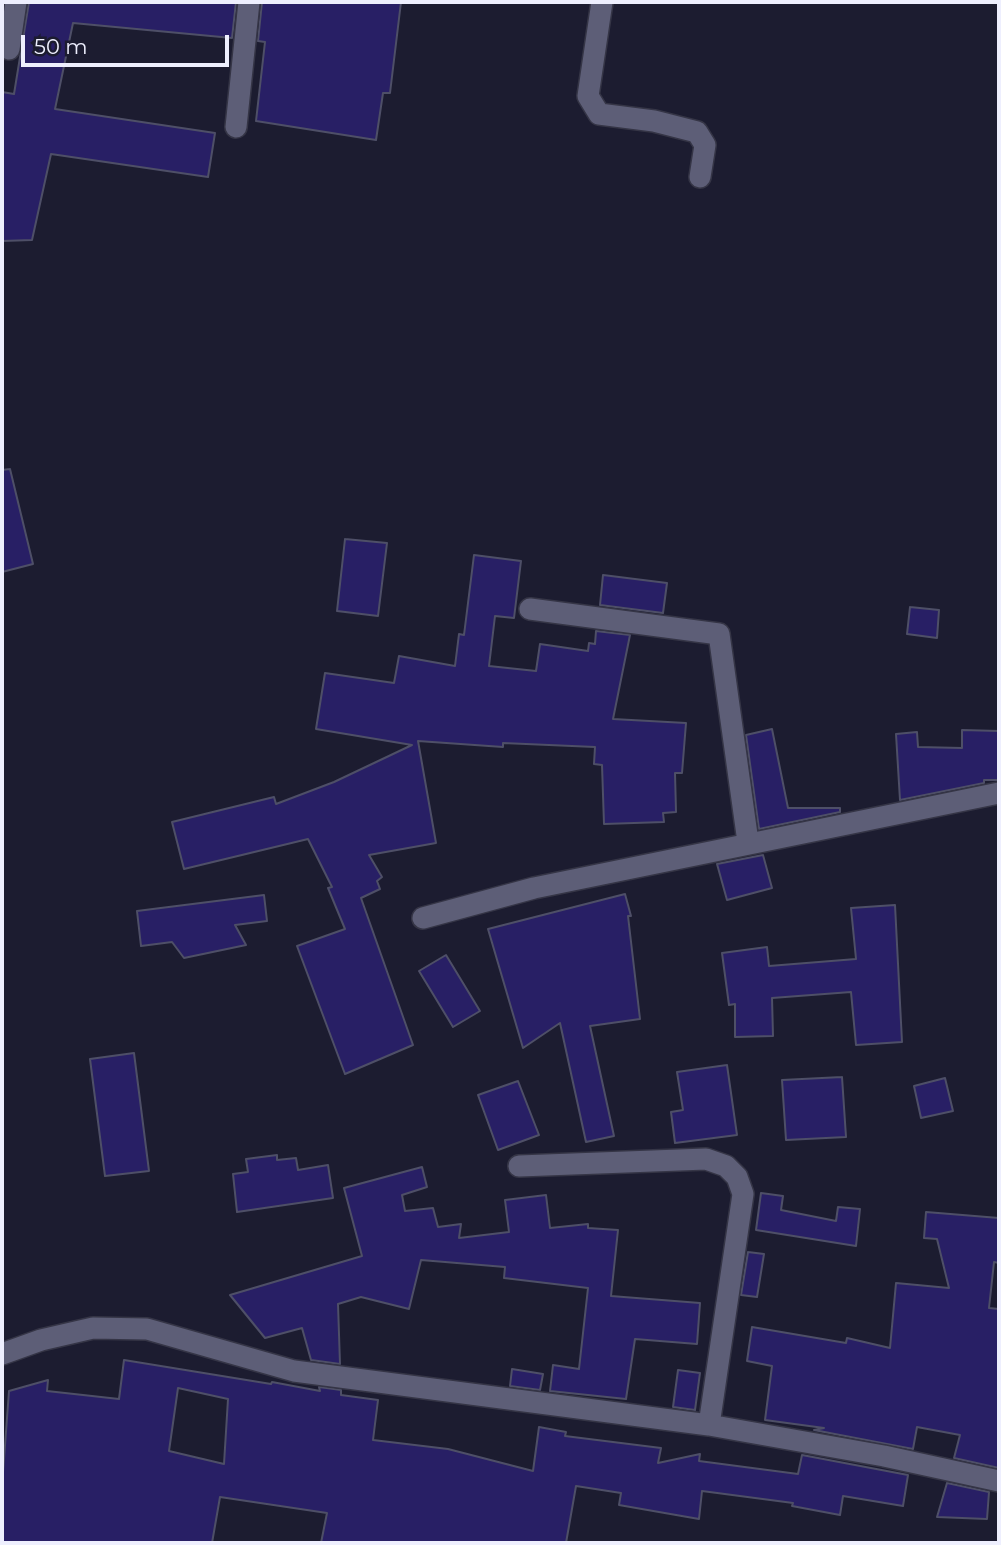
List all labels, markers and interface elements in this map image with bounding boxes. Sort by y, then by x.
scale bar [24,21,233,65]
text: 50 m [34,34,88,59]

